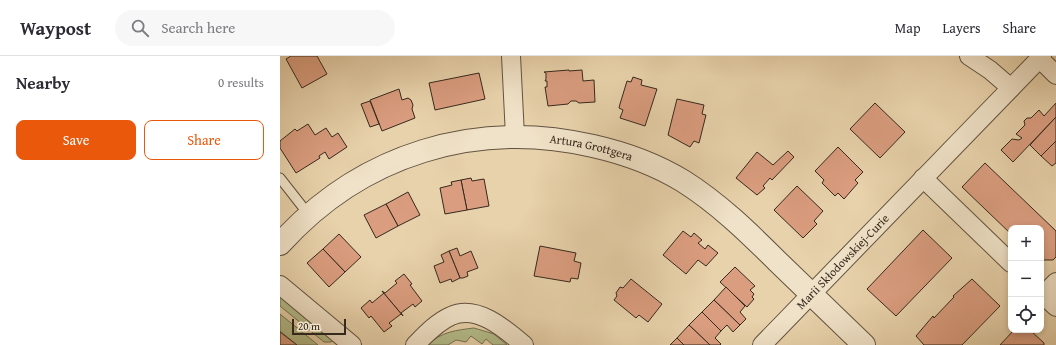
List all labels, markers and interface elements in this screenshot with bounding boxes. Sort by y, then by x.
search box [115,10,395,46]
text: Waypost [20,14,91,42]
icon: search [129,17,151,39]
text: Search here [161,17,235,38]
text: Map [895,18,921,38]
text: Layers [943,18,981,38]
text: Share [1003,18,1036,38]
text: Nearby [16,70,70,95]
text: 0 results [218,73,264,92]
button: Save [16,120,136,160]
button: Share [144,120,264,160]
street label: Artura Grottgera [549,130,635,165]
street label: Marii Skłodowskiej-Curie [792,210,893,313]
map controls [1008,225,1044,333]
button: + [1008,225,1044,261]
button: − [1008,261,1044,297]
button: locate [1008,297,1044,333]
scale bar [292,317,346,336]
text: 20 m [298,318,320,334]

